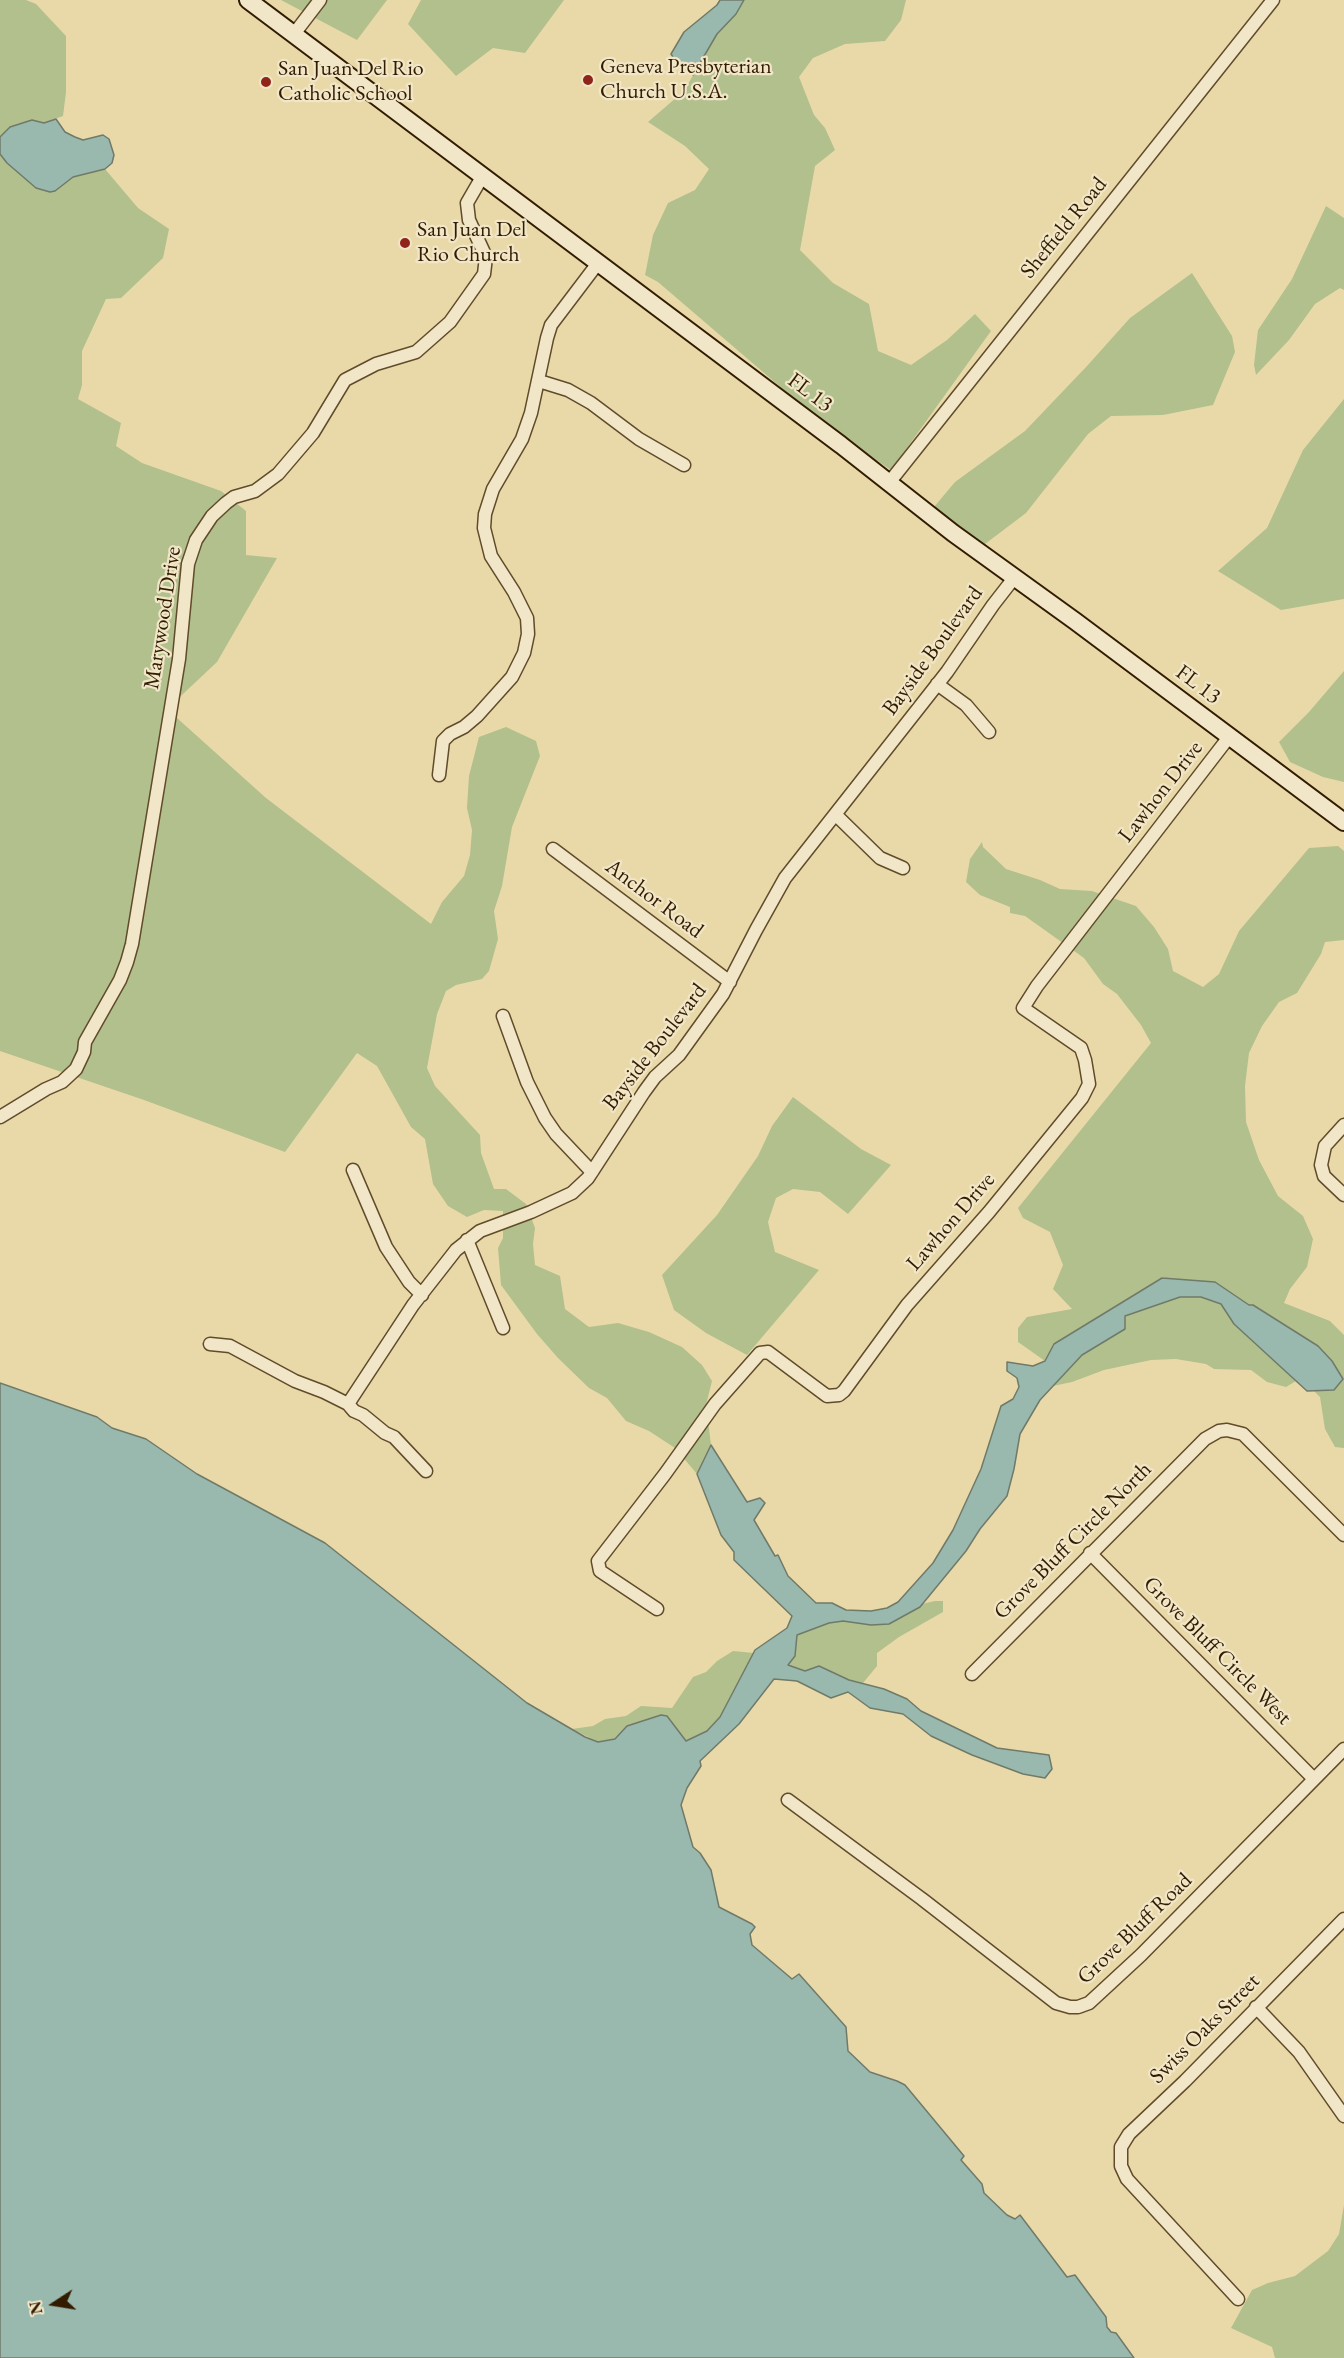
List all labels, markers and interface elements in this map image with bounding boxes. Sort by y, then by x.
place label: Geneva Presbyterian Church U.S.A. [600,54,772,106]
place label: San Juan Del Rio Catholic School [278,56,424,107]
marker: Geneva Presbyterian Church U.S.A. [581,73,595,87]
marker: San Juan Del Rio Catholic School [259,75,273,89]
street label: Sheffield Road [1015,172,1113,284]
place label: San Juan Del Rio Church [417,217,526,268]
marker: San Juan Del Rio Church [398,236,412,250]
street label: FL 13 [782,368,838,418]
street label: Marywood Drive [139,545,187,691]
street label: Bayside Boulevard [877,581,989,721]
street label: FL 13 [1170,660,1226,710]
street label: Lawhon Drive [1113,736,1209,848]
street label: Anchor Road [600,854,708,944]
street label: Bayside Boulevard [597,978,713,1116]
street label: Lawhon Drive [901,1167,1001,1277]
street label: Grove Bluff Circle North [989,1457,1157,1625]
street label: Grove Bluff Circle West [1137,1571,1297,1731]
street label: Grove Bluff Road [1072,1868,1198,1990]
street label: Swiss Oaks Street [1144,1968,1266,2090]
north arrow [24,2274,84,2334]
text: N [24,2299,48,2316]

